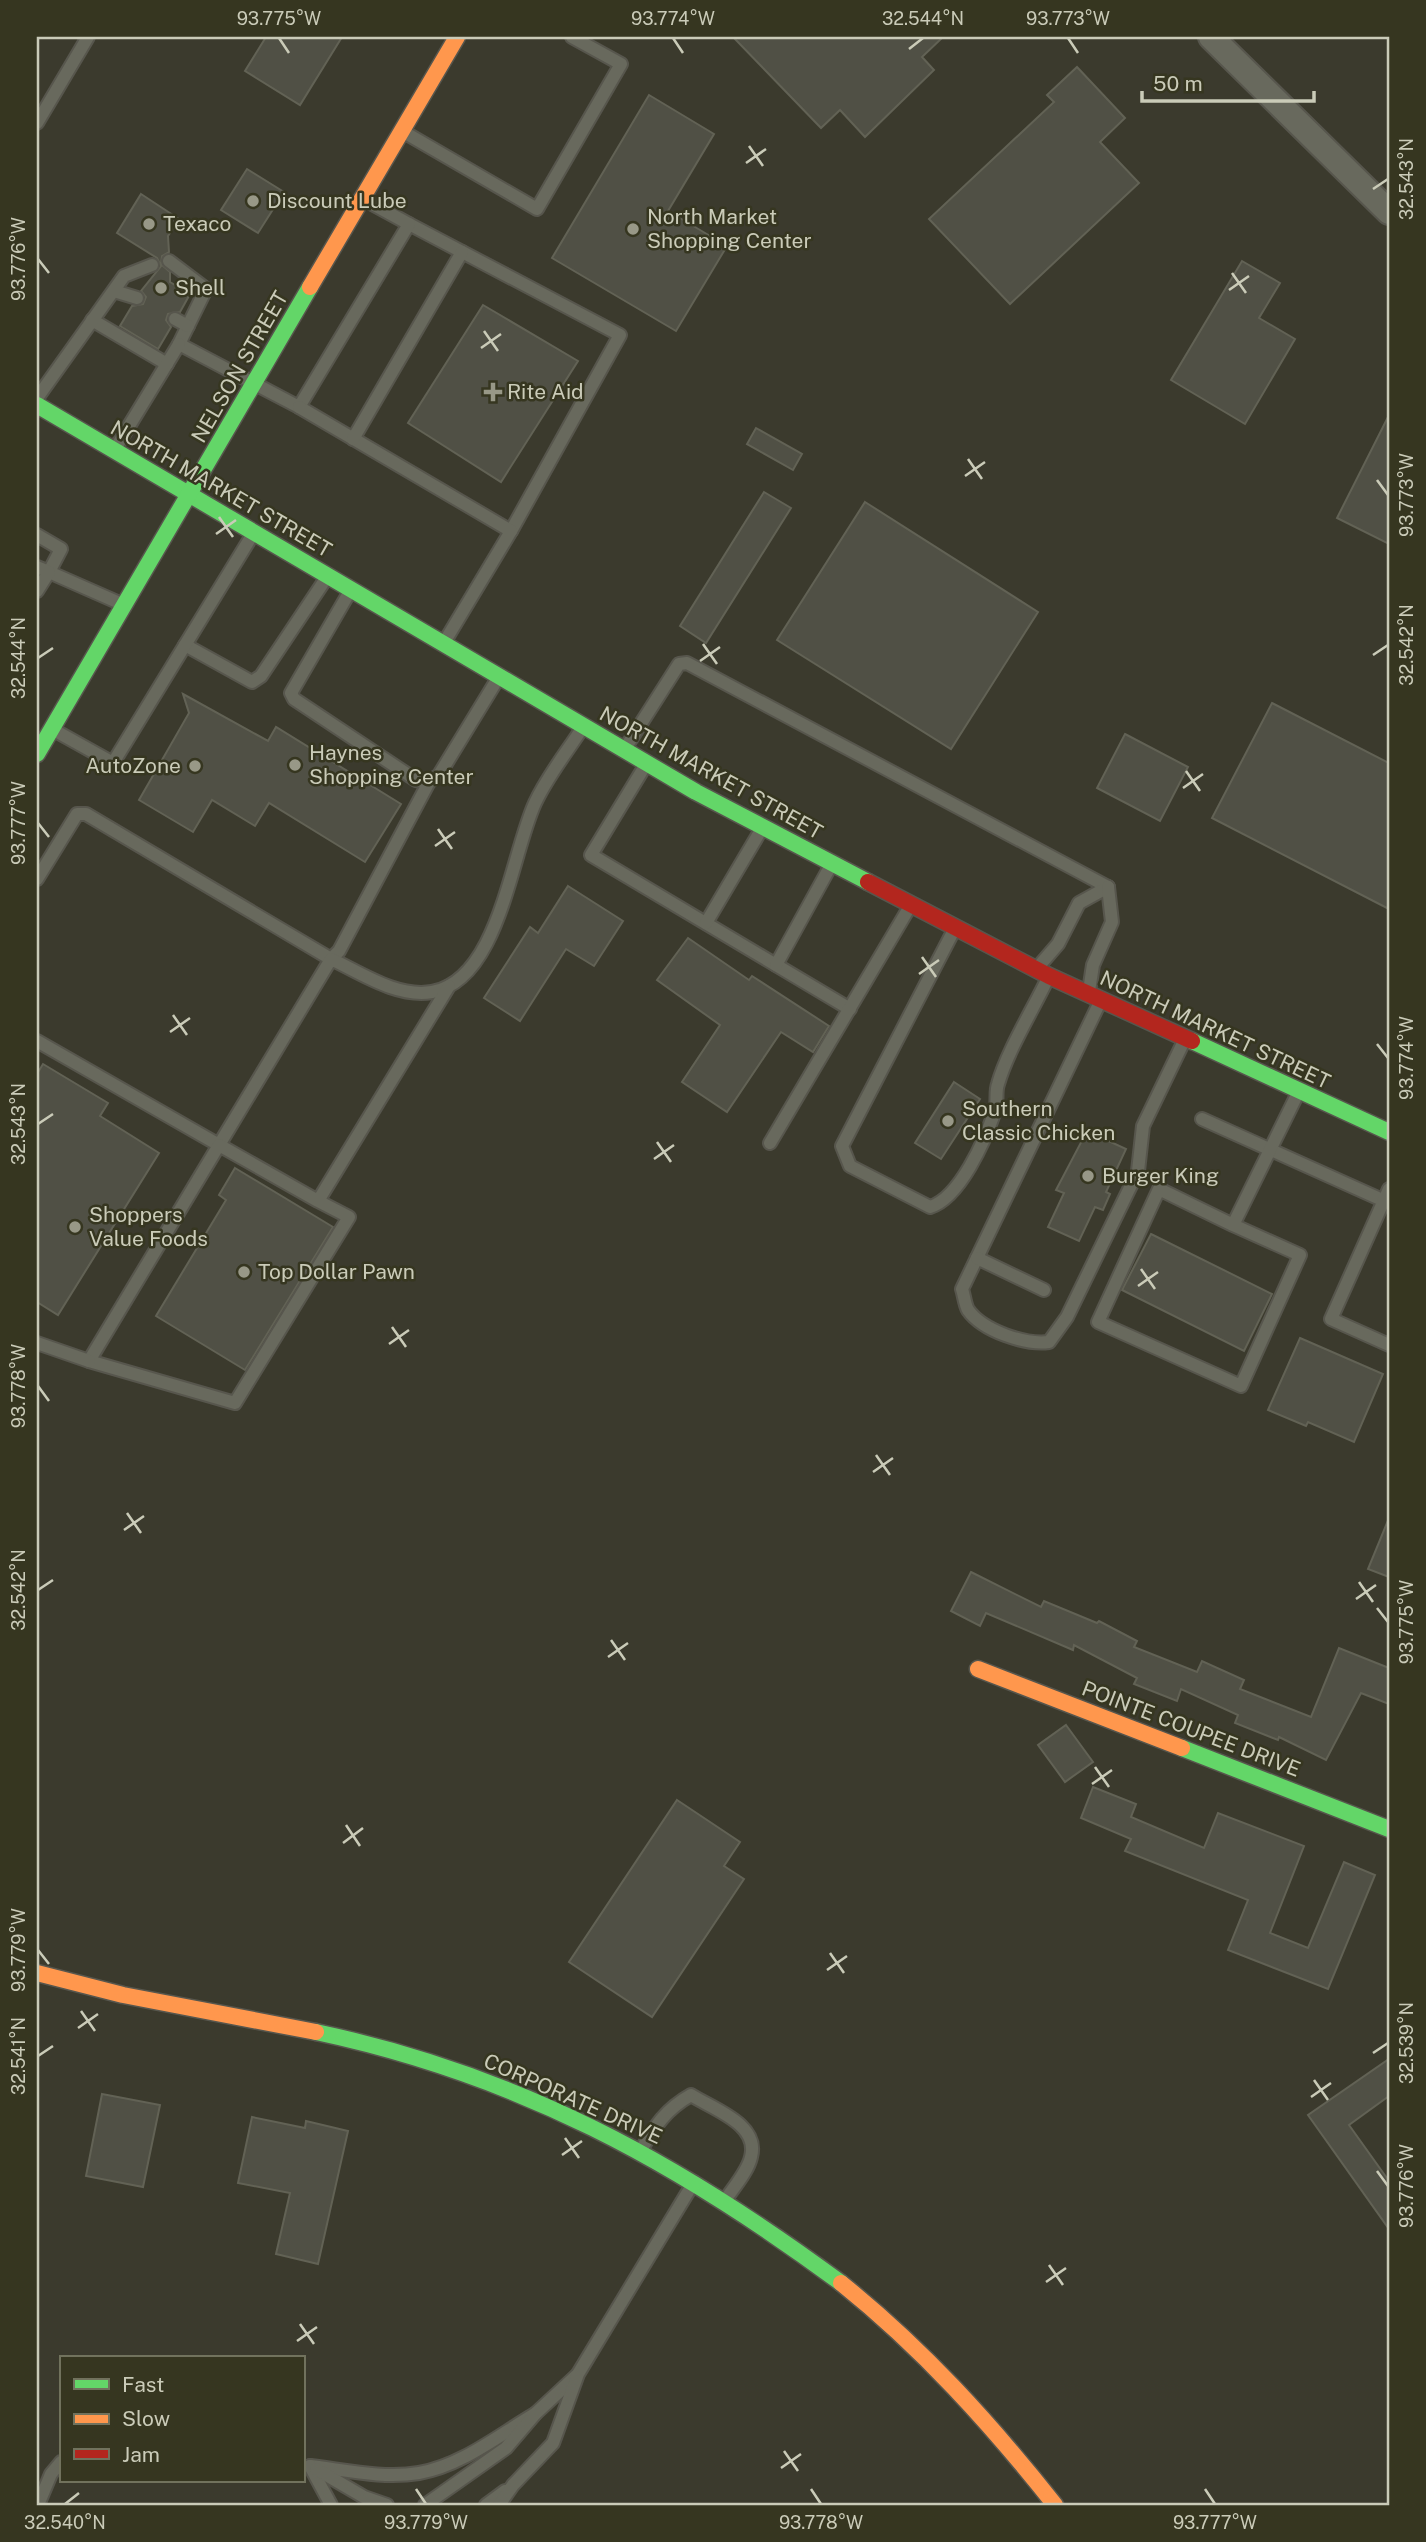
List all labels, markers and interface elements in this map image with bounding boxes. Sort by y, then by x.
text: 93.775°W [237,8,321,29]
text: 93.774°W [631,8,715,29]
text: 32.544°N [882,8,964,29]
text: 93.773°W [1026,8,1110,29]
scale bar [1142,60,1314,104]
text: 50 m [1153,71,1203,96]
text: 32.543°N [1396,138,1417,220]
place label: Discount Lube [267,188,407,213]
marker: Discount Lube [245,193,261,209]
place label: North Market Shopping Center [647,204,812,253]
place label: Texaco [163,211,231,236]
marker: Texaco [141,216,157,232]
text: 93.776°W [8,217,29,301]
marker: North Market Shopping Center [625,221,641,237]
place label: Shell [175,275,225,300]
marker: Shell [153,280,169,296]
street label: NELSON STREET [186,286,293,447]
place label: Rite Aid [507,379,584,404]
marker: Rite Aid [485,384,501,400]
street label: NORTH MARKET STREET [106,415,336,562]
text: 93.773°W [1396,453,1417,537]
text: 32.542°N [1396,604,1417,686]
text: 32.544°N [8,617,29,699]
street label: NORTH MARKET STREET [595,701,827,844]
place label: Haynes Shopping Center [309,740,474,789]
place label: AutoZone [85,753,181,778]
marker: Haynes Shopping Center [287,757,303,773]
marker: AutoZone [187,758,203,774]
text: 93.777°W [8,781,29,865]
street label: NORTH MARKET STREET [1096,965,1334,1094]
text: 93.774°W [1396,1016,1417,1100]
text: 32.543°N [8,1083,29,1165]
place label: Southern Classic Chicken [962,1096,1115,1145]
marker: Southern Classic Chicken [940,1113,956,1129]
place label: Burger King [1102,1163,1219,1188]
marker: Burger King [1080,1168,1096,1184]
place label: Shoppers Value Foods [89,1202,208,1251]
marker: Shoppers Value Foods [67,1219,83,1235]
place label: Top Dollar Pawn [258,1259,415,1284]
marker: Top Dollar Pawn [236,1264,252,1280]
text: 93.778°W [8,1344,29,1428]
text: 32.542°N [8,1549,29,1631]
text: 93.775°W [1396,1580,1417,1664]
street label: POINTE COUPEE DRIVE [1078,1675,1304,1782]
text: 93.779°W [8,1908,29,1992]
text: 32.539°N [1396,2002,1417,2084]
text: 32.541°N [8,2017,29,2095]
street label: CORPORATE DRIVE [480,2048,666,2149]
text: 93.776°W [1396,2144,1417,2228]
legend [60,2356,304,2482]
text: Fast [122,2372,164,2397]
text: Slow [122,2406,170,2431]
text: Jam [122,2442,160,2467]
text: 32.540°N [24,2512,106,2533]
text: 93.779°W [384,2512,468,2533]
text: 93.778°W [779,2512,863,2533]
text: 93.777°W [1173,2512,1257,2533]

